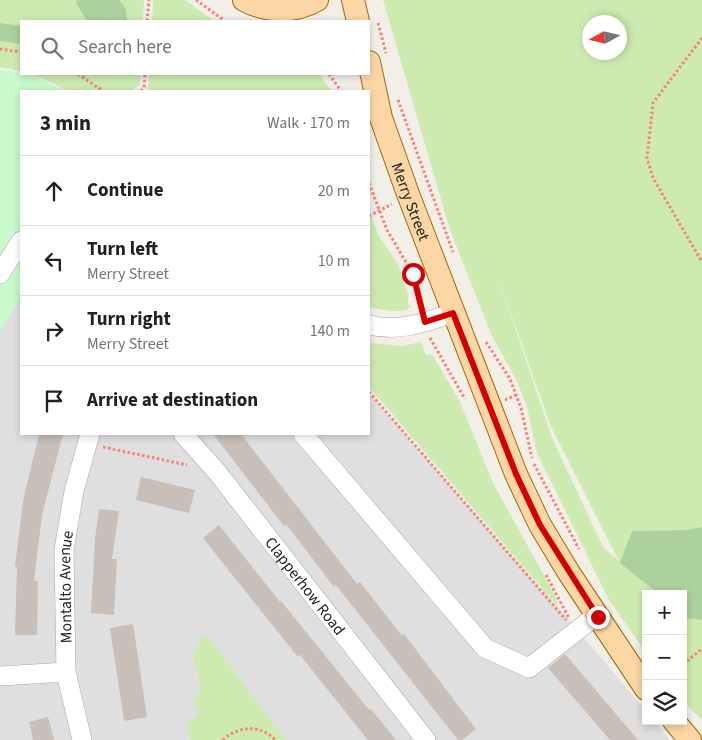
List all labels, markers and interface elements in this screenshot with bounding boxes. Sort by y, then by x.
north arrow [582,15,627,60]
search box [20,20,370,75]
icon: search [38,34,66,62]
text: Search here [78,34,172,61]
text: 3 min [40,108,91,138]
text: Walk · 170 m [267,112,350,134]
street label: Merry Street [386,160,435,245]
icon: ahead [40,177,68,205]
text: Continue [87,177,164,204]
text: 20 m [318,180,350,202]
text: Turn left [87,236,158,263]
icon: left [40,247,68,275]
text: 10 m [318,250,350,272]
text: Merry Street [87,263,169,285]
route start [402,263,425,286]
text: Turn right [87,306,171,333]
icon: right [40,317,68,345]
text: 140 m [310,320,350,342]
text: Merry Street [87,333,169,355]
icon: arrive [40,387,68,415]
text: Arrive at destination [87,387,258,414]
street label: Montalto Avenue [54,529,79,643]
street label: Clapperhow Road [259,532,350,640]
map controls [642,590,687,725]
button: + [642,590,687,635]
route end [587,606,610,629]
button: − [642,635,687,680]
button: layers [642,680,687,725]

